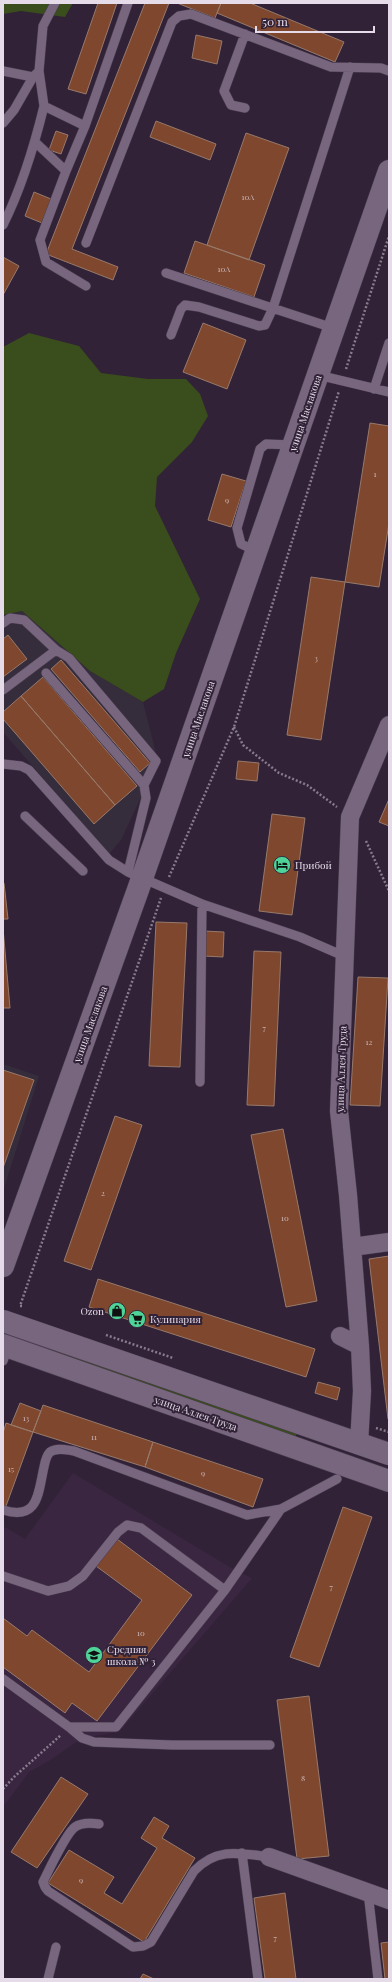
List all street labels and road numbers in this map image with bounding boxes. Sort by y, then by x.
street label: улица Маслакова [285,373,325,454]
street label: улица Маслакова [178,679,218,760]
street label: улица Маслакова [69,984,110,1065]
street label: улица Аллея Труда [332,1026,350,1113]
street label: улица Аллея Труда [152,1392,239,1434]

